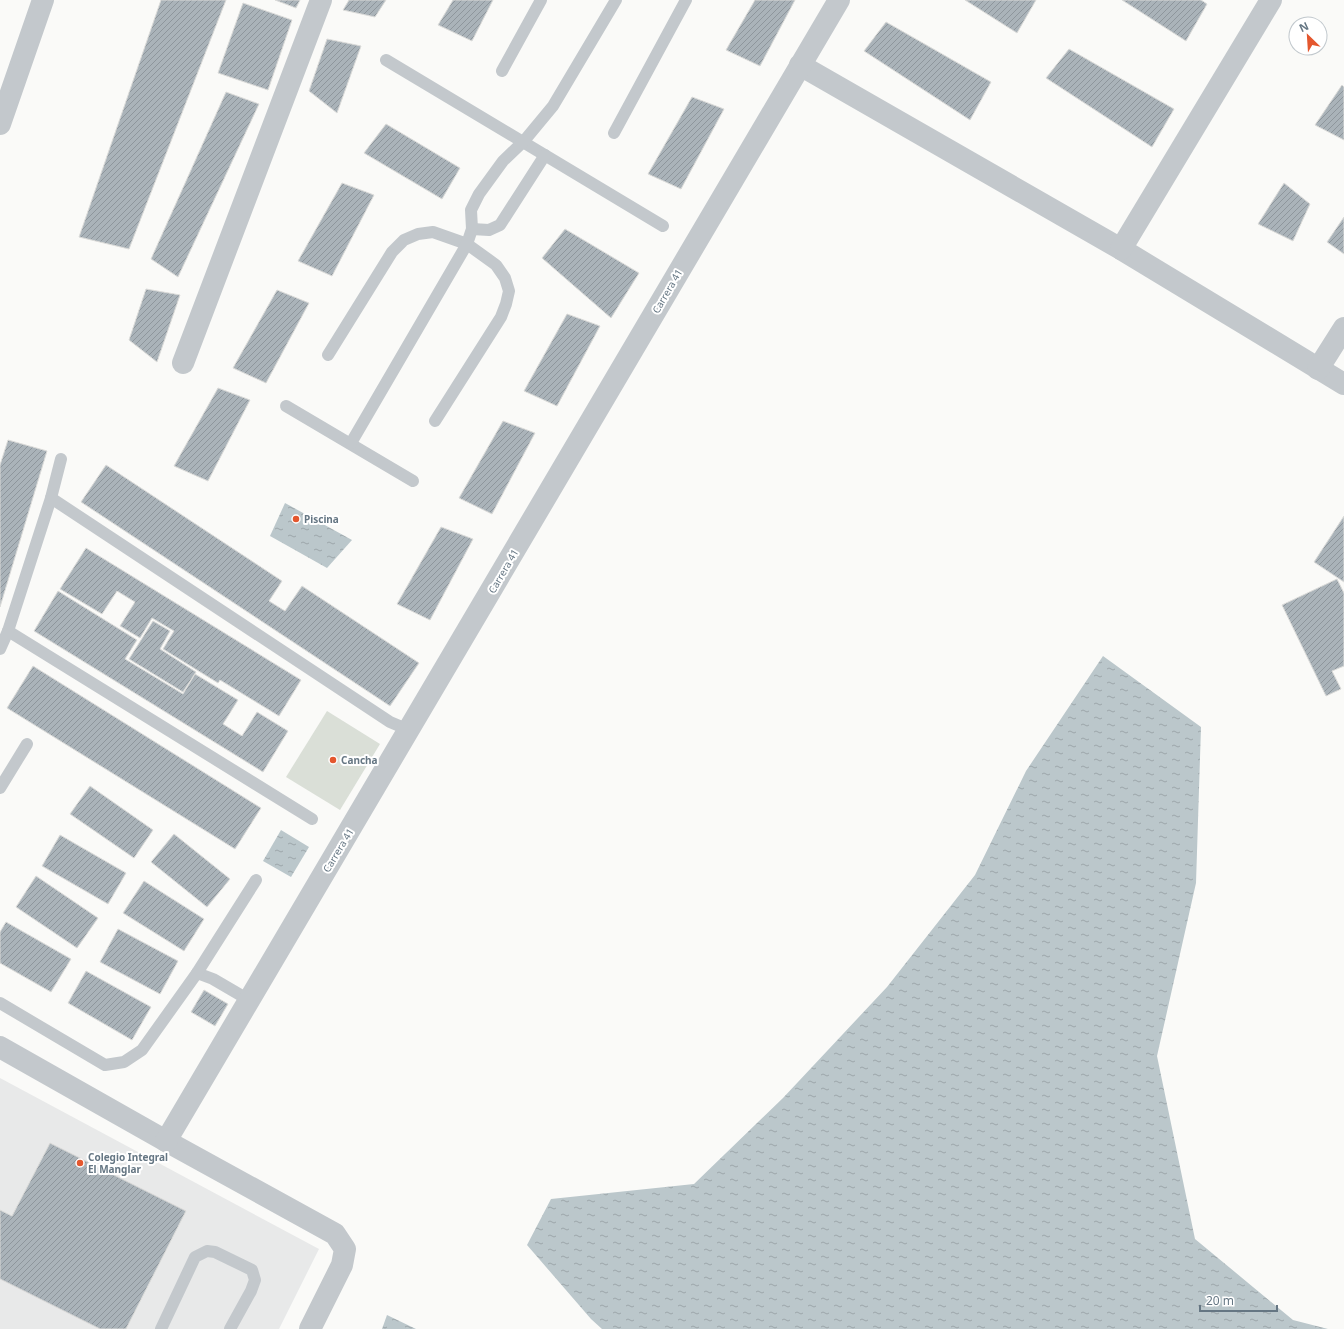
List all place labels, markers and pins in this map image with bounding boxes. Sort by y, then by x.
place label: Piscina [304,512,339,526]
marker: Piscina [291,514,301,524]
place label: Cancha [341,753,378,767]
marker: Cancha [328,755,338,765]
place label: Colegio Integral El Manglar [88,1150,168,1176]
marker: Colegio Integral El Manglar [75,1158,85,1168]

